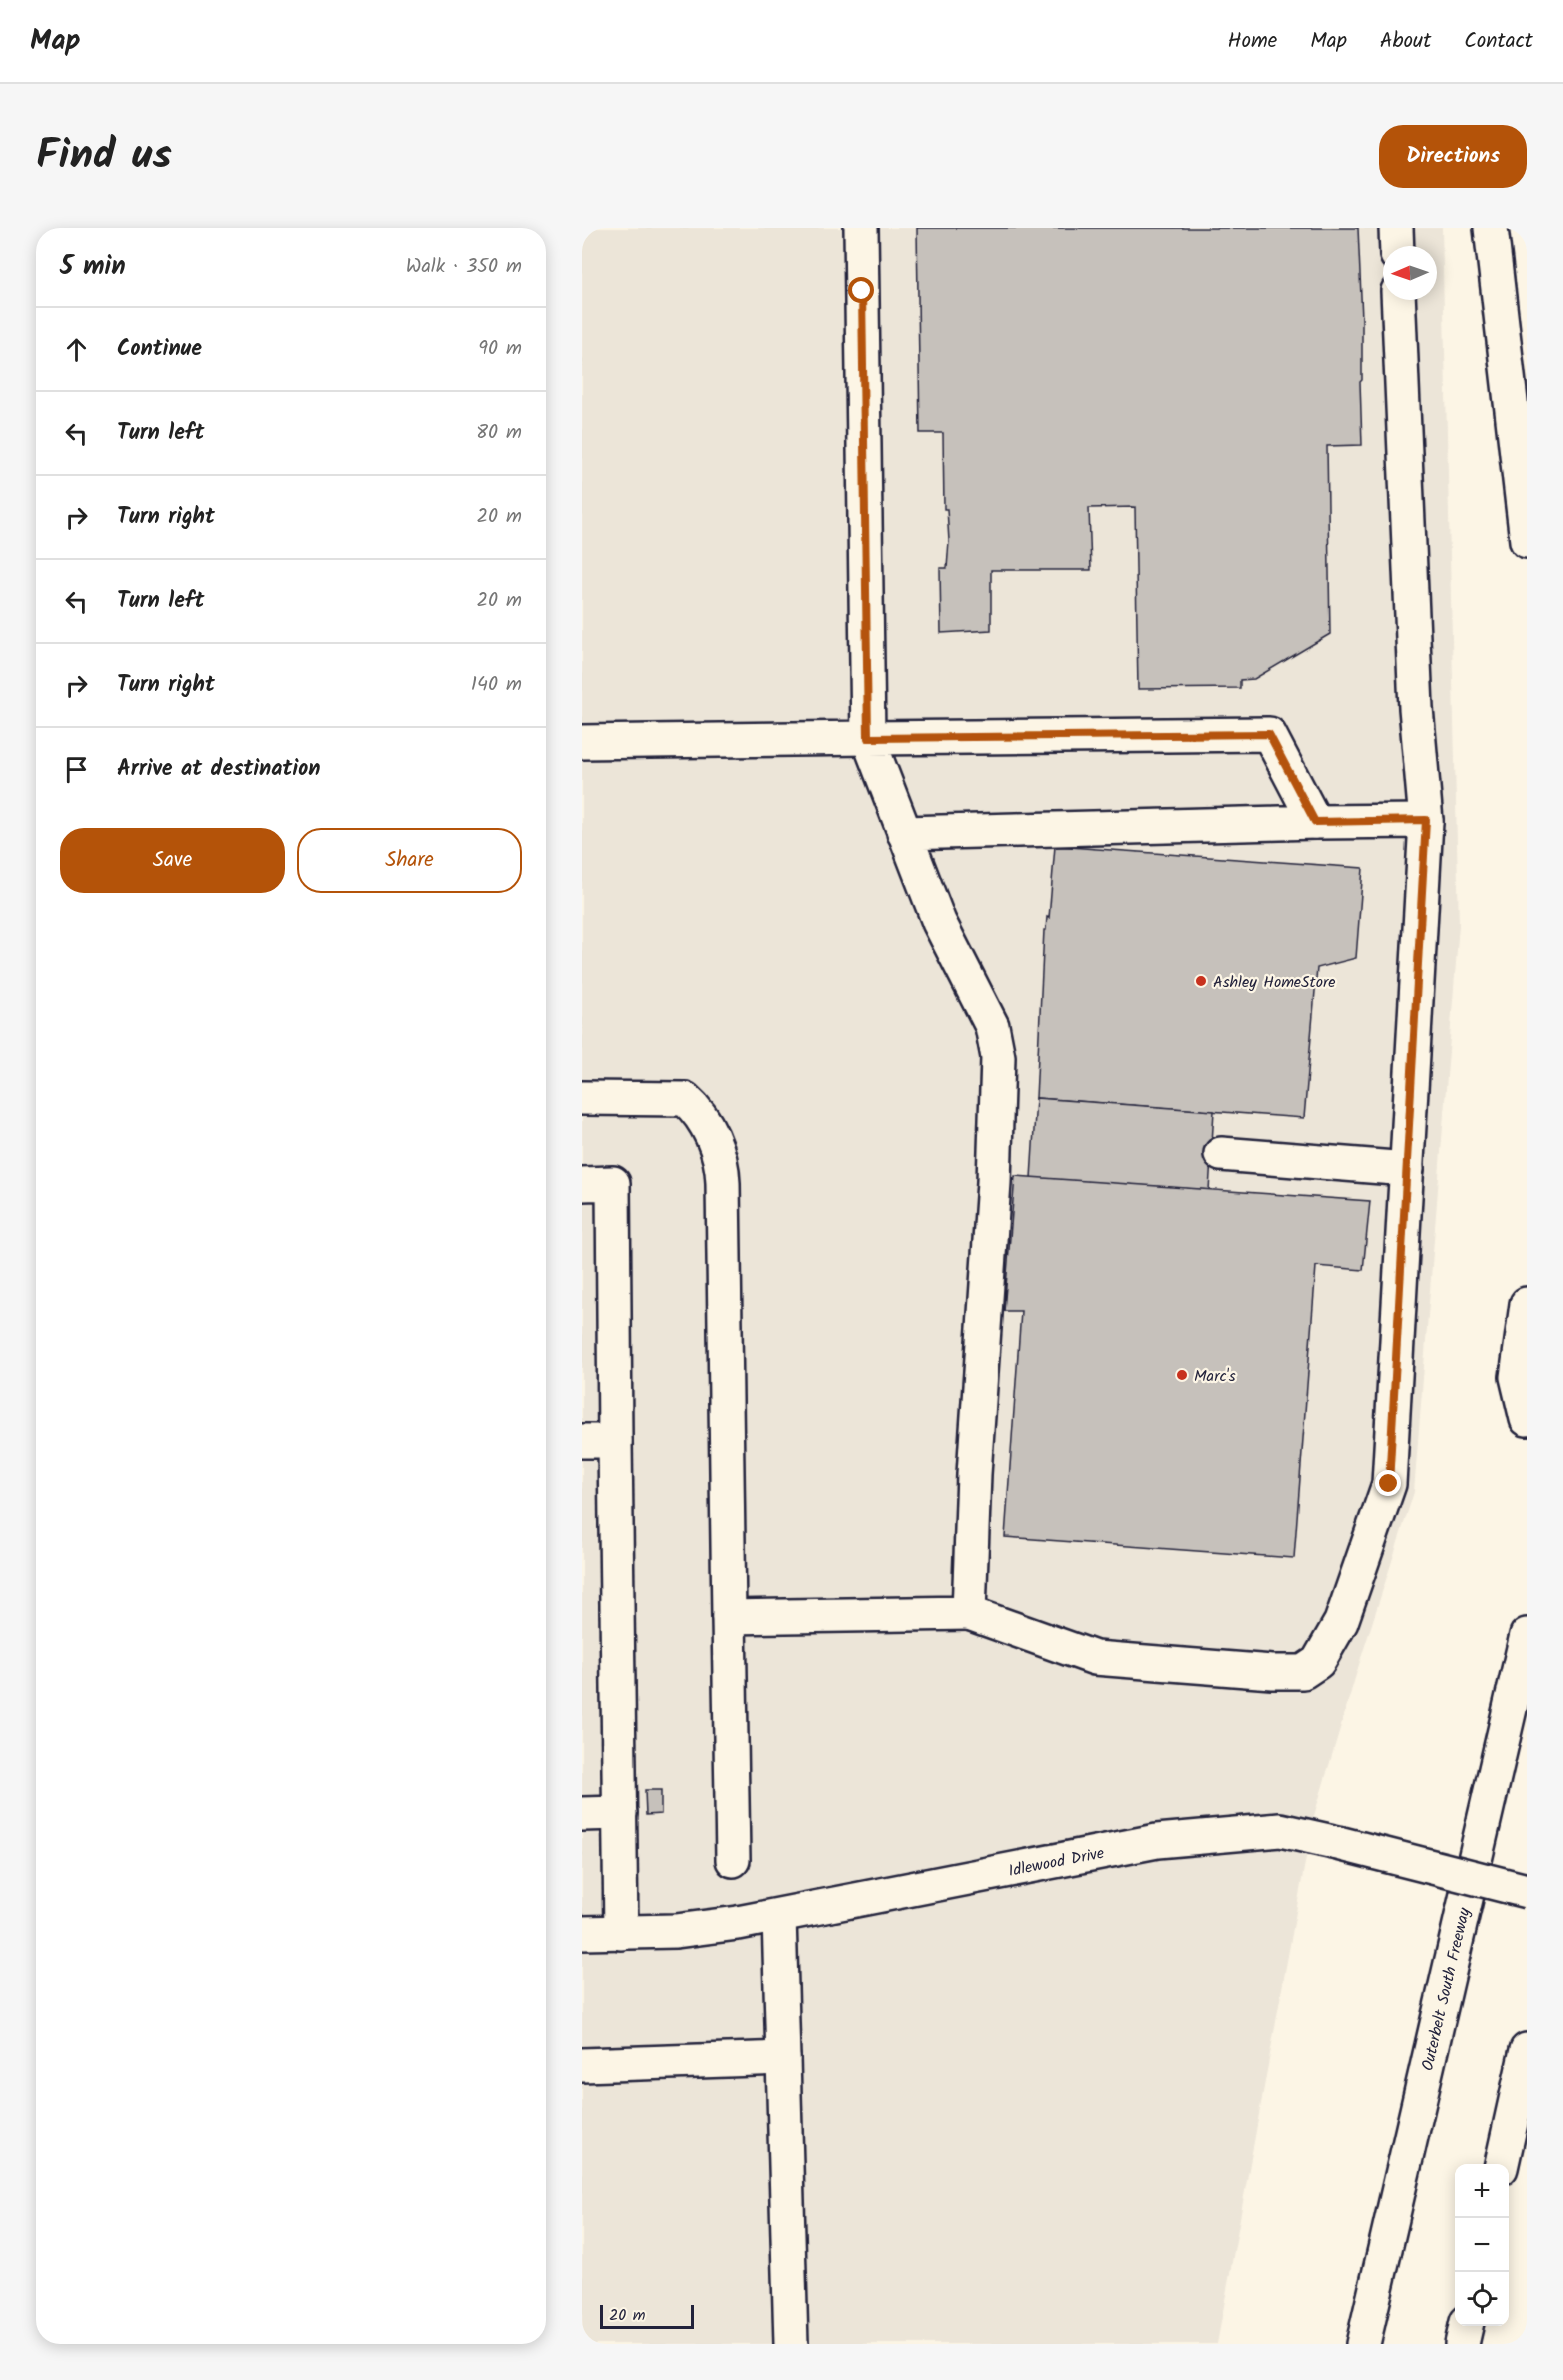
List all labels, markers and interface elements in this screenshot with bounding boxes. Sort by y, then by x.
text: Map [30,19,81,64]
text: Home [1228,25,1277,58]
text: Map [1310,25,1347,58]
text: About [1380,25,1431,58]
text: Contact [1464,25,1533,58]
text: Find us [36,123,172,190]
button: Directions [1379,125,1527,188]
text: 5 min [60,246,126,288]
north arrow [1383,246,1437,300]
text: Walk · 350 m [406,251,522,283]
route start [848,277,874,303]
text: Continue [117,332,202,367]
icon: ahead [60,333,93,366]
text: 90 m [478,333,522,365]
text: Turn left [117,416,204,451]
icon: left [60,417,93,450]
text: 80 m [476,417,522,449]
text: Turn right [117,500,215,535]
icon: right [60,501,93,534]
text: 20 m [476,501,522,533]
text: Turn left [117,584,204,619]
icon: left [60,585,93,618]
text: 20 m [476,585,522,617]
text: Turn right [117,668,215,703]
icon: right [60,669,93,702]
text: 140 m [471,669,522,701]
text: Arrive at destination [117,752,320,787]
icon: arrive [60,753,93,786]
button: Save [60,828,285,893]
button: Share [297,828,522,893]
place label: Ashley HomeStore [1213,970,1336,995]
marker: Ashley HomeStore [1194,974,1208,988]
place label: Marc's [1194,1364,1236,1389]
marker: Marc's [1175,1368,1189,1382]
route end [1375,1470,1401,1496]
street label: Idlewood Drive [1006,1841,1106,1884]
street label: Outerbelt South Freeway [1416,1905,1478,2073]
map controls [1455,2164,1509,2326]
button: + [1455,2164,1509,2218]
button: − [1455,2218,1509,2272]
button: locate [1455,2272,1509,2326]
scale bar [600,2302,694,2330]
text: 20 m [609,2303,645,2328]

